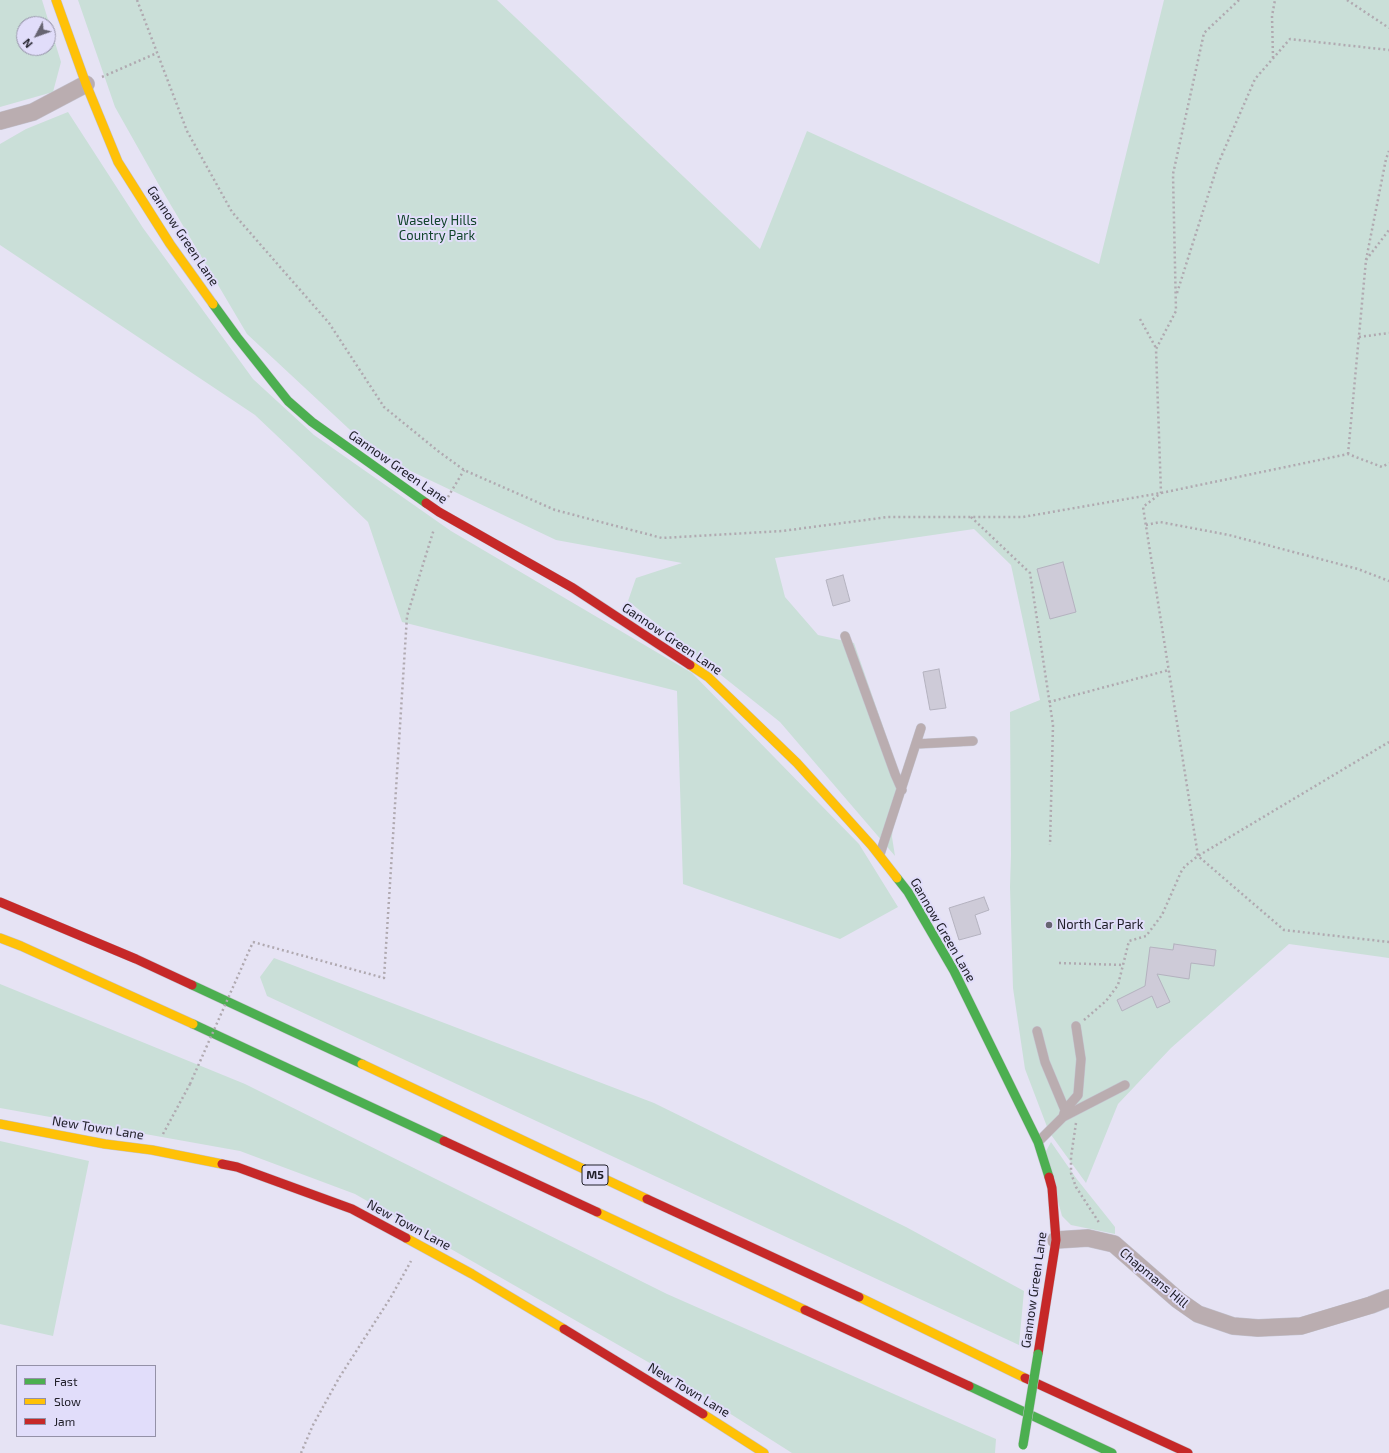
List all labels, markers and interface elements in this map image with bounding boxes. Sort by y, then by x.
north arrow [16,16,56,56]
text: N [20,36,35,51]
street label: Gannow Green Lane [144,183,222,289]
park label: Waseley Hills Country Park [397,213,477,244]
street label: Gannow Green Lane [345,427,451,507]
street label: Gannow Green Lane [619,600,725,678]
street label: Gannow Green Lane [907,875,979,985]
place label: North Car Park [1057,917,1143,933]
marker: North Car Park [1044,920,1054,930]
street label: New Town Lane [51,1113,145,1143]
road number: M5 [582,1165,608,1185]
street label: New Town Lane [364,1196,454,1254]
street label: Gannow Green Lane [1018,1231,1050,1349]
street label: Chapmans Hill [1116,1245,1192,1311]
street label: New Town Lane [645,1359,733,1421]
legend [16,1365,156,1437]
text: Fast [54,1374,77,1388]
text: Slow [54,1394,81,1408]
text: Jam [54,1414,75,1428]

